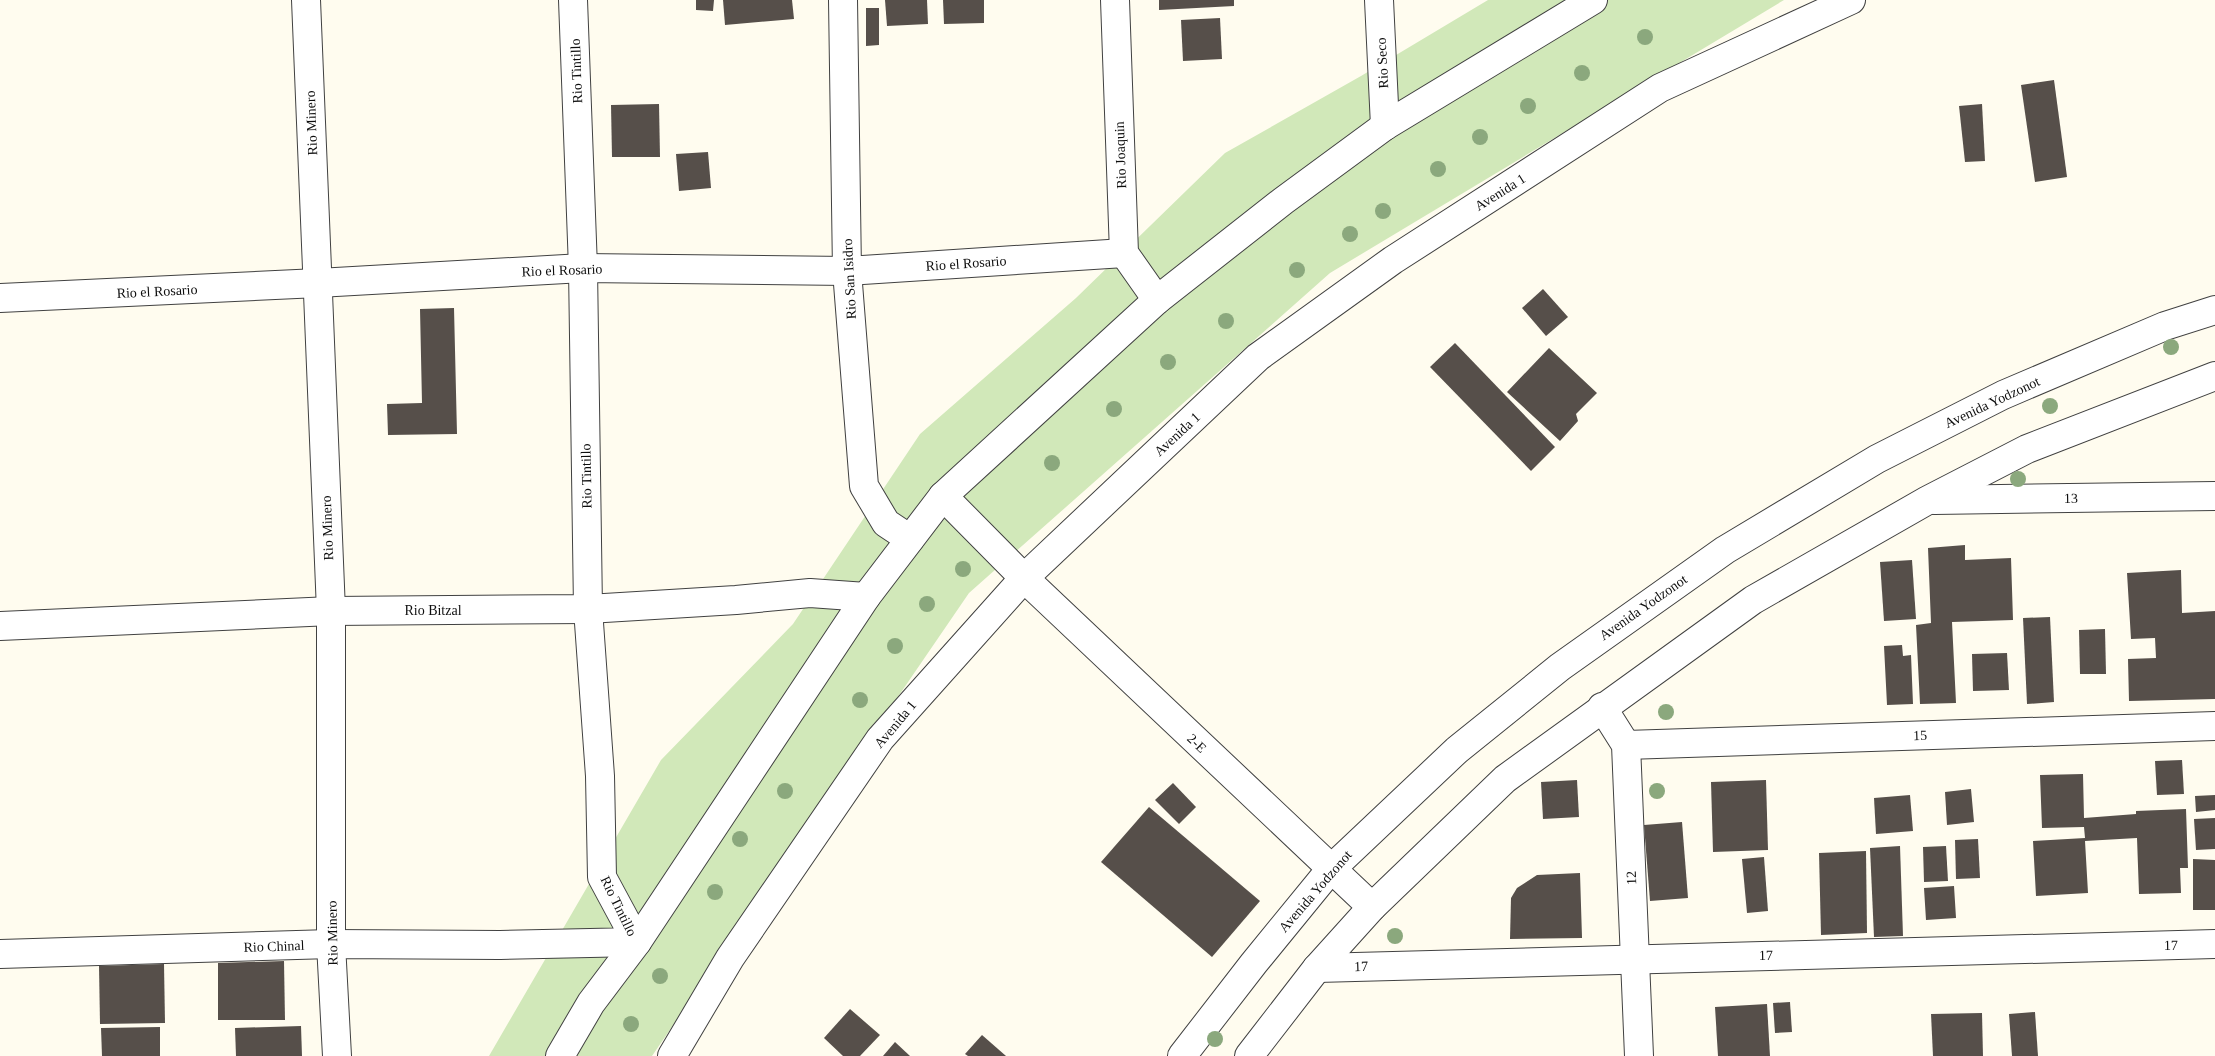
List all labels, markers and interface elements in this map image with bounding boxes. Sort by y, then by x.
street label: Rio Seco [1374,37,1391,89]
street label: Rio Tintillo [568,38,585,104]
street label: Rio Minero [303,90,320,156]
street label: Rio Joaquin [1112,121,1129,189]
street label: Avenida 1 [1472,171,1528,214]
street label: Rio San Isidro [840,238,859,320]
street label: Rio el Rosario [925,253,1007,274]
street label: Rio el Rosario [521,262,603,279]
street label: Rio el Rosario [116,282,198,301]
street label: Avenida Yodzonot [1942,374,2042,431]
street label: Avenida 1 [1151,409,1203,459]
street label: Rio Tintillo [578,443,595,509]
street label: 13 [2064,491,2078,506]
street label: Rio Minero [319,495,336,561]
street label: Avenida Yodzonot [1597,572,1690,643]
street label: Rio Bitzal [404,603,462,618]
street label: Avenida 1 [871,698,919,751]
street label: 15 [1913,728,1927,743]
street label: 2-E [1184,731,1209,756]
street label: Avenida Yodzonot [1276,847,1355,935]
street label: 12 [1624,871,1639,885]
street label: Rio Tintillo [598,874,640,939]
street label: Rio Minero [324,900,341,966]
street label: Rio Chinal [243,938,305,955]
street label: 17 [2164,938,2178,953]
street label: 17 [1759,948,1773,963]
street label: 17 [1354,959,1368,974]

